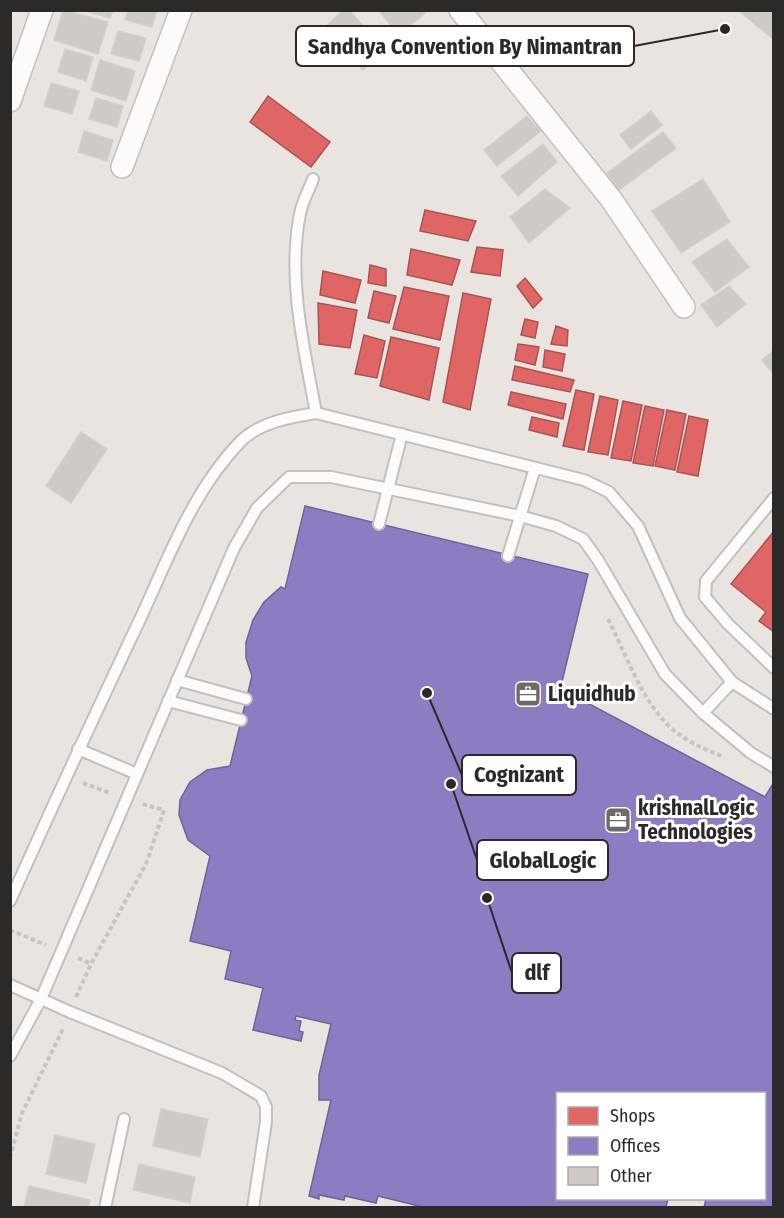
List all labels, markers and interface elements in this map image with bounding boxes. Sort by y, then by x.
callout: Sandhya Convention By Nimantran [296,26,634,66]
text: Sandhya Convention By Nimantran [308,33,622,60]
office icon: Liquidhub [513,679,543,709]
place label: Liquidhub [548,681,636,707]
callout: Cognizant [462,755,576,795]
text: Cognizant [474,761,564,788]
place label: krishnalLogic Technologies [638,795,755,845]
office icon: krishnalLogic Technologies [603,805,633,835]
callout: GlobalLogic [477,840,608,880]
text: GlobalLogic [490,847,597,874]
callout: dlf [512,953,561,993]
text: dlf [524,959,551,986]
legend [556,1092,766,1200]
text: Shops [610,1105,655,1127]
text: Offices [610,1135,660,1157]
text: Other [610,1165,653,1187]

